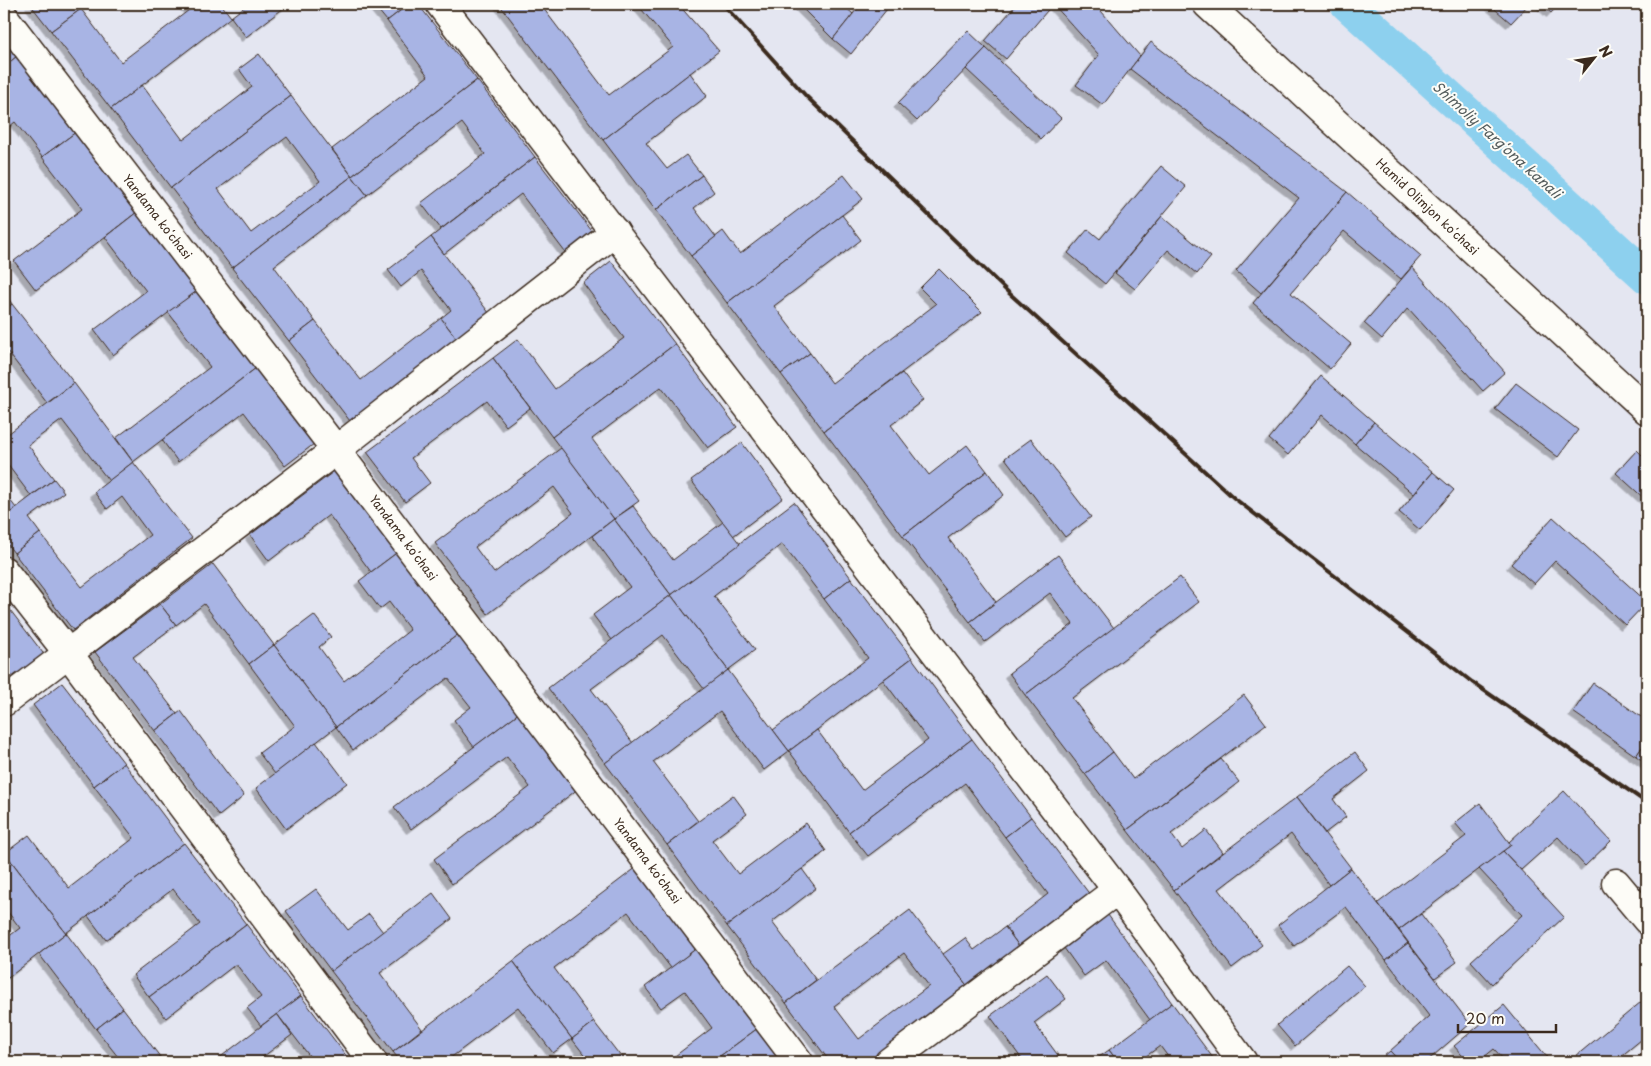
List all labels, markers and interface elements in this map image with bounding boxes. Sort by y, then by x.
north arrow [1568,32,1618,82]
text: N [1594,41,1618,61]
water label: Shimoliy Fargʻona kanali [1428,76,1568,204]
street label: Hamid Olimjon koʻchasi [1372,154,1483,259]
street label: Yandama koʻchasi [119,170,197,263]
street label: Yandama koʻchasi [366,491,442,584]
street label: Yandama koʻchasi [610,814,686,907]
scale bar [1458,1001,1556,1033]
text: 20 m [1466,1006,1505,1029]

